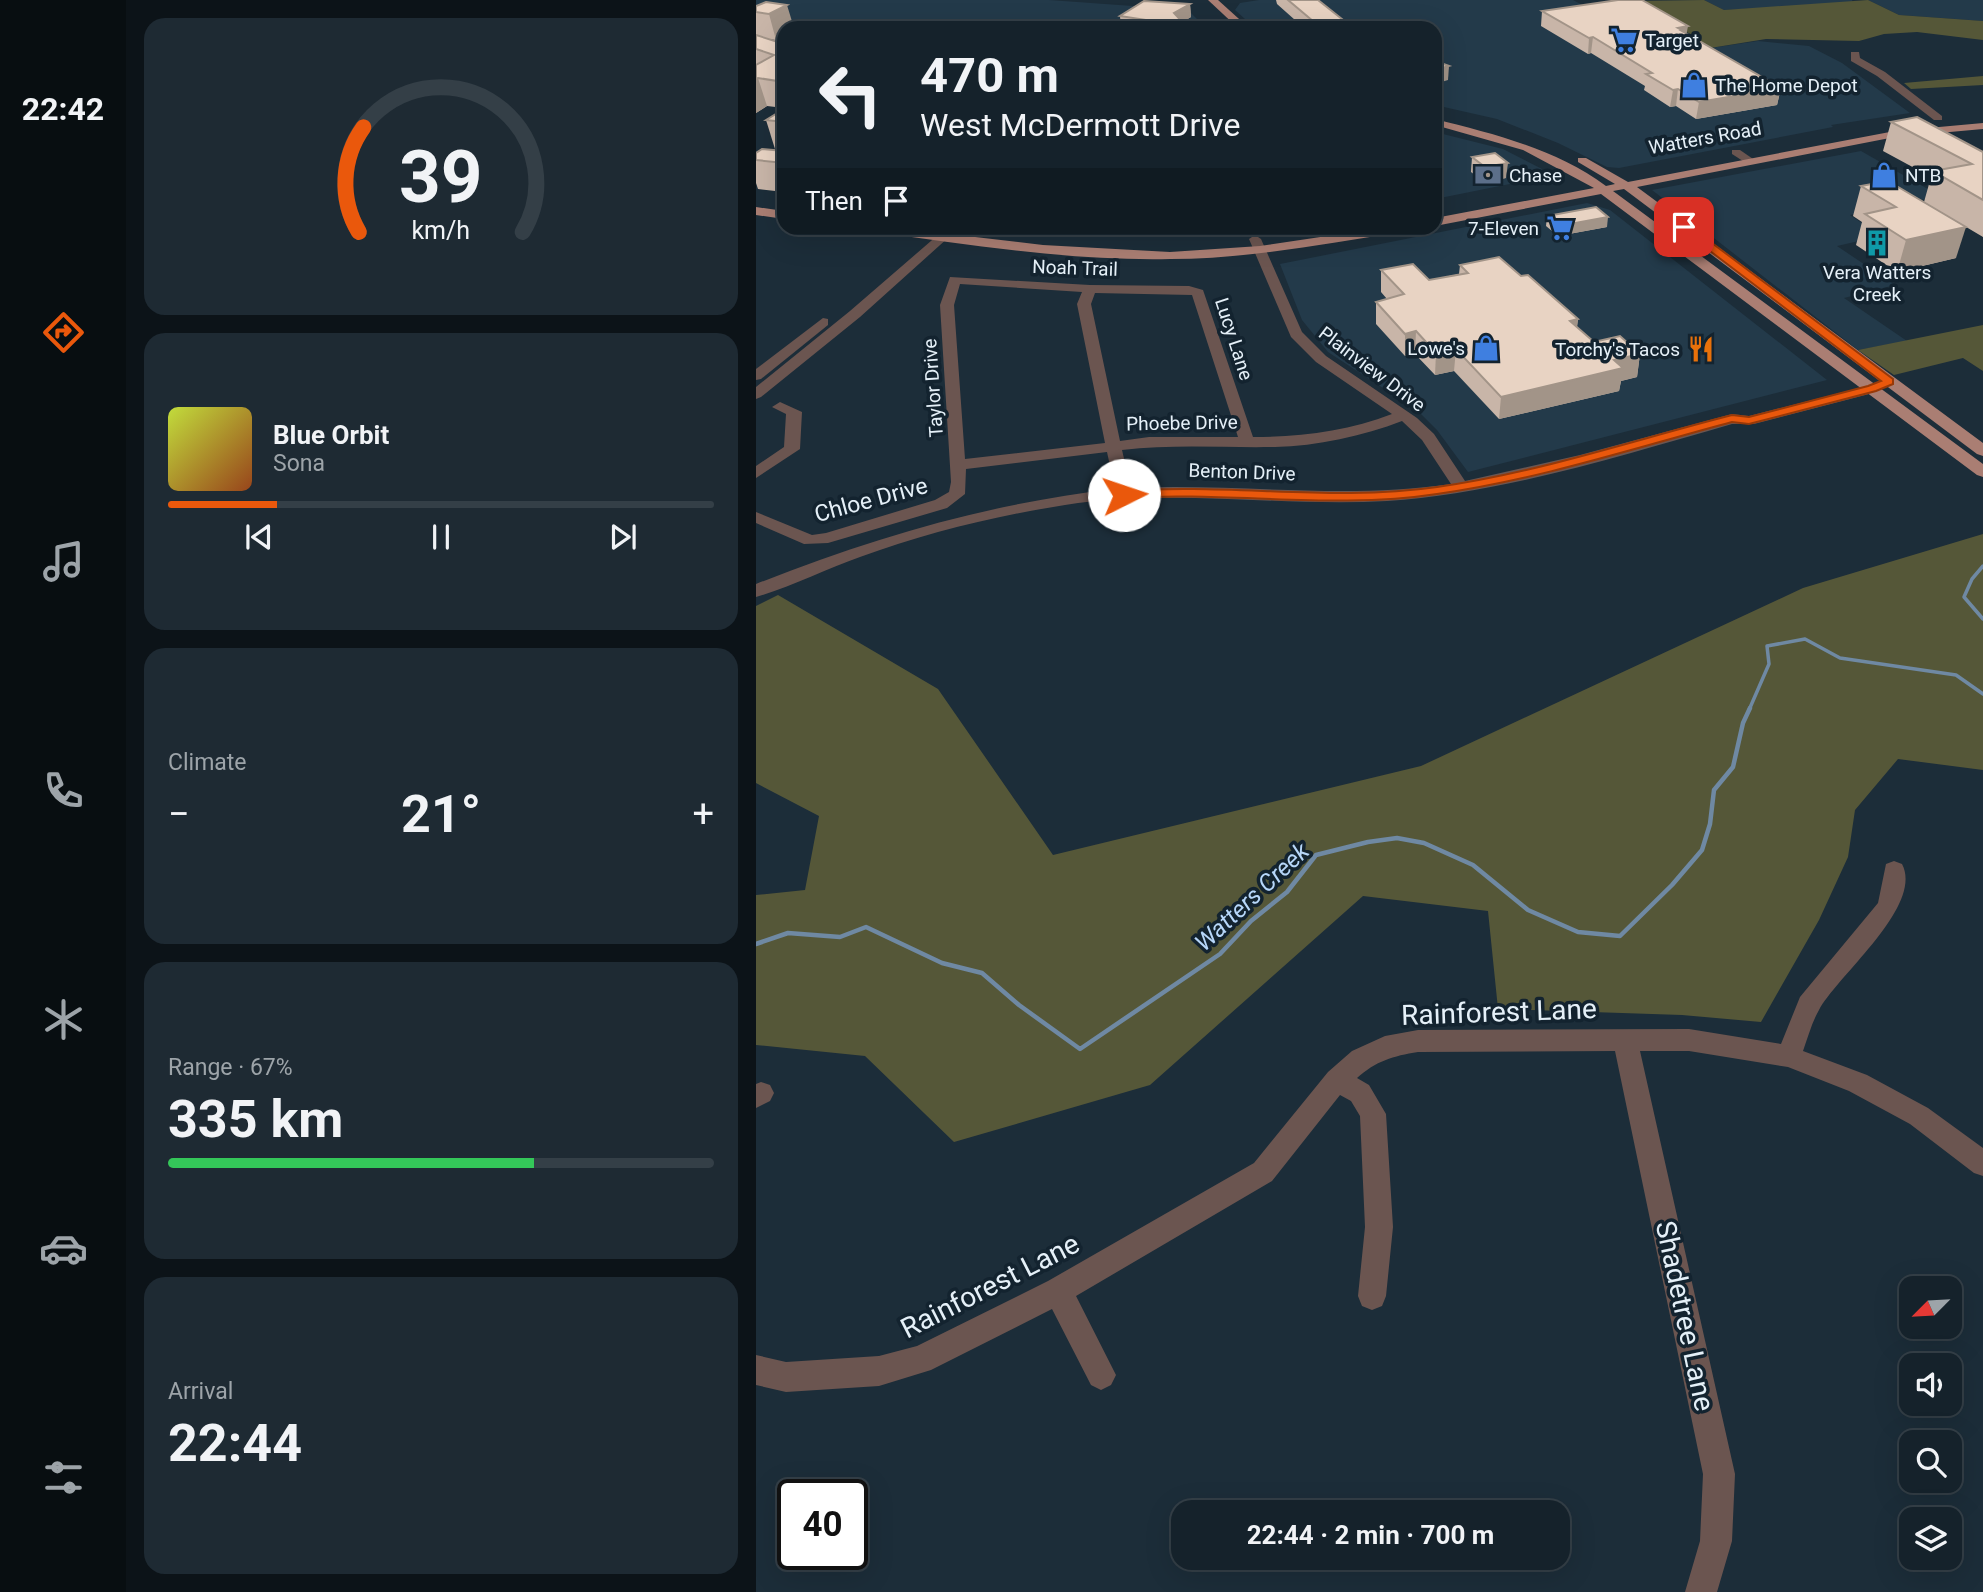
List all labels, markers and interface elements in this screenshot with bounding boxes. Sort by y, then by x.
supermarket icon: Target [1609,25,1639,55]
place label: Target [1645,29,1699,52]
text: 470 m [920,47,1059,104]
icon: left [805,49,896,140]
shop icon: The Home Depot [1679,70,1709,100]
place label: The Home Depot [1715,74,1858,97]
text: 22:42 [22,90,104,128]
text: West McDermott Drive [920,106,1240,144]
street label: Watters Road [1647,117,1763,159]
text: 39 [399,135,483,221]
bank icon: Chase [1473,160,1503,190]
shop icon: NTB [1869,160,1899,190]
place label: Chase [1509,164,1562,187]
place label: NTB [1905,164,1941,187]
icon: arrive [877,182,915,220]
text: Then [805,186,863,216]
pin [1654,197,1714,257]
icon: arrive [1665,208,1703,246]
supermarket icon: 7-Eleven [1545,213,1575,243]
text: km/h [412,216,470,245]
place label: 7-Eleven [1468,217,1539,240]
building icon: Vera Watters Creek [1862,228,1892,258]
street label: Noah Trail [1032,255,1118,281]
place label: Vera Watters Creek [1823,261,1931,306]
street label: Lucy Lane [1210,295,1258,383]
icon: directions [39,308,88,357]
street label: Plainview Drive [1314,321,1430,417]
shop icon: Lowe's [1471,333,1501,363]
restaurant icon: Torchy's Tacos [1686,334,1716,364]
place label: Lowe's [1407,337,1465,360]
street label: Taylor Drive [918,338,948,438]
place label: Torchy's Tacos [1555,338,1680,361]
street label: Phoebe Drive [1126,411,1238,435]
text: Blue Orbit [273,420,389,450]
text: Sona [273,450,325,477]
position arrow [1087,458,1161,532]
street label: Benton Drive [1188,459,1296,485]
street label: Chloe Drive [812,472,930,528]
icon: previous [240,518,278,556]
icon: pause [422,518,460,556]
icon: next [604,518,642,556]
icon: music [39,537,88,586]
text: Climate [168,749,247,776]
icon: phone [39,766,88,815]
text: 21° [401,784,481,845]
text: − [168,792,190,836]
text: + [692,792,714,836]
water label: Watters Creek [1189,836,1316,957]
street label: Rainforest Lane [1401,992,1597,1032]
icon: climate [39,995,88,1044]
text: Range · 67% [168,1054,293,1081]
text: 335 km [168,1089,343,1150]
street label: Shadetree Lane [1649,1218,1721,1414]
icon: car [39,1224,88,1273]
street label: Rainforest Lane [895,1227,1085,1345]
north arrow [1899,1276,1962,1339]
map controls [1899,1276,1962,1570]
button: sound [1899,1353,1962,1416]
text: Arrival [168,1378,233,1405]
text: 22:44 [168,1413,302,1474]
button: search [1899,1430,1962,1493]
icon: filters [39,1453,88,1502]
speed limit sign: 40 [777,1479,868,1570]
button: layers [1899,1507,1962,1570]
text: 22:44 · 2 min · 700 m [1247,1520,1494,1550]

